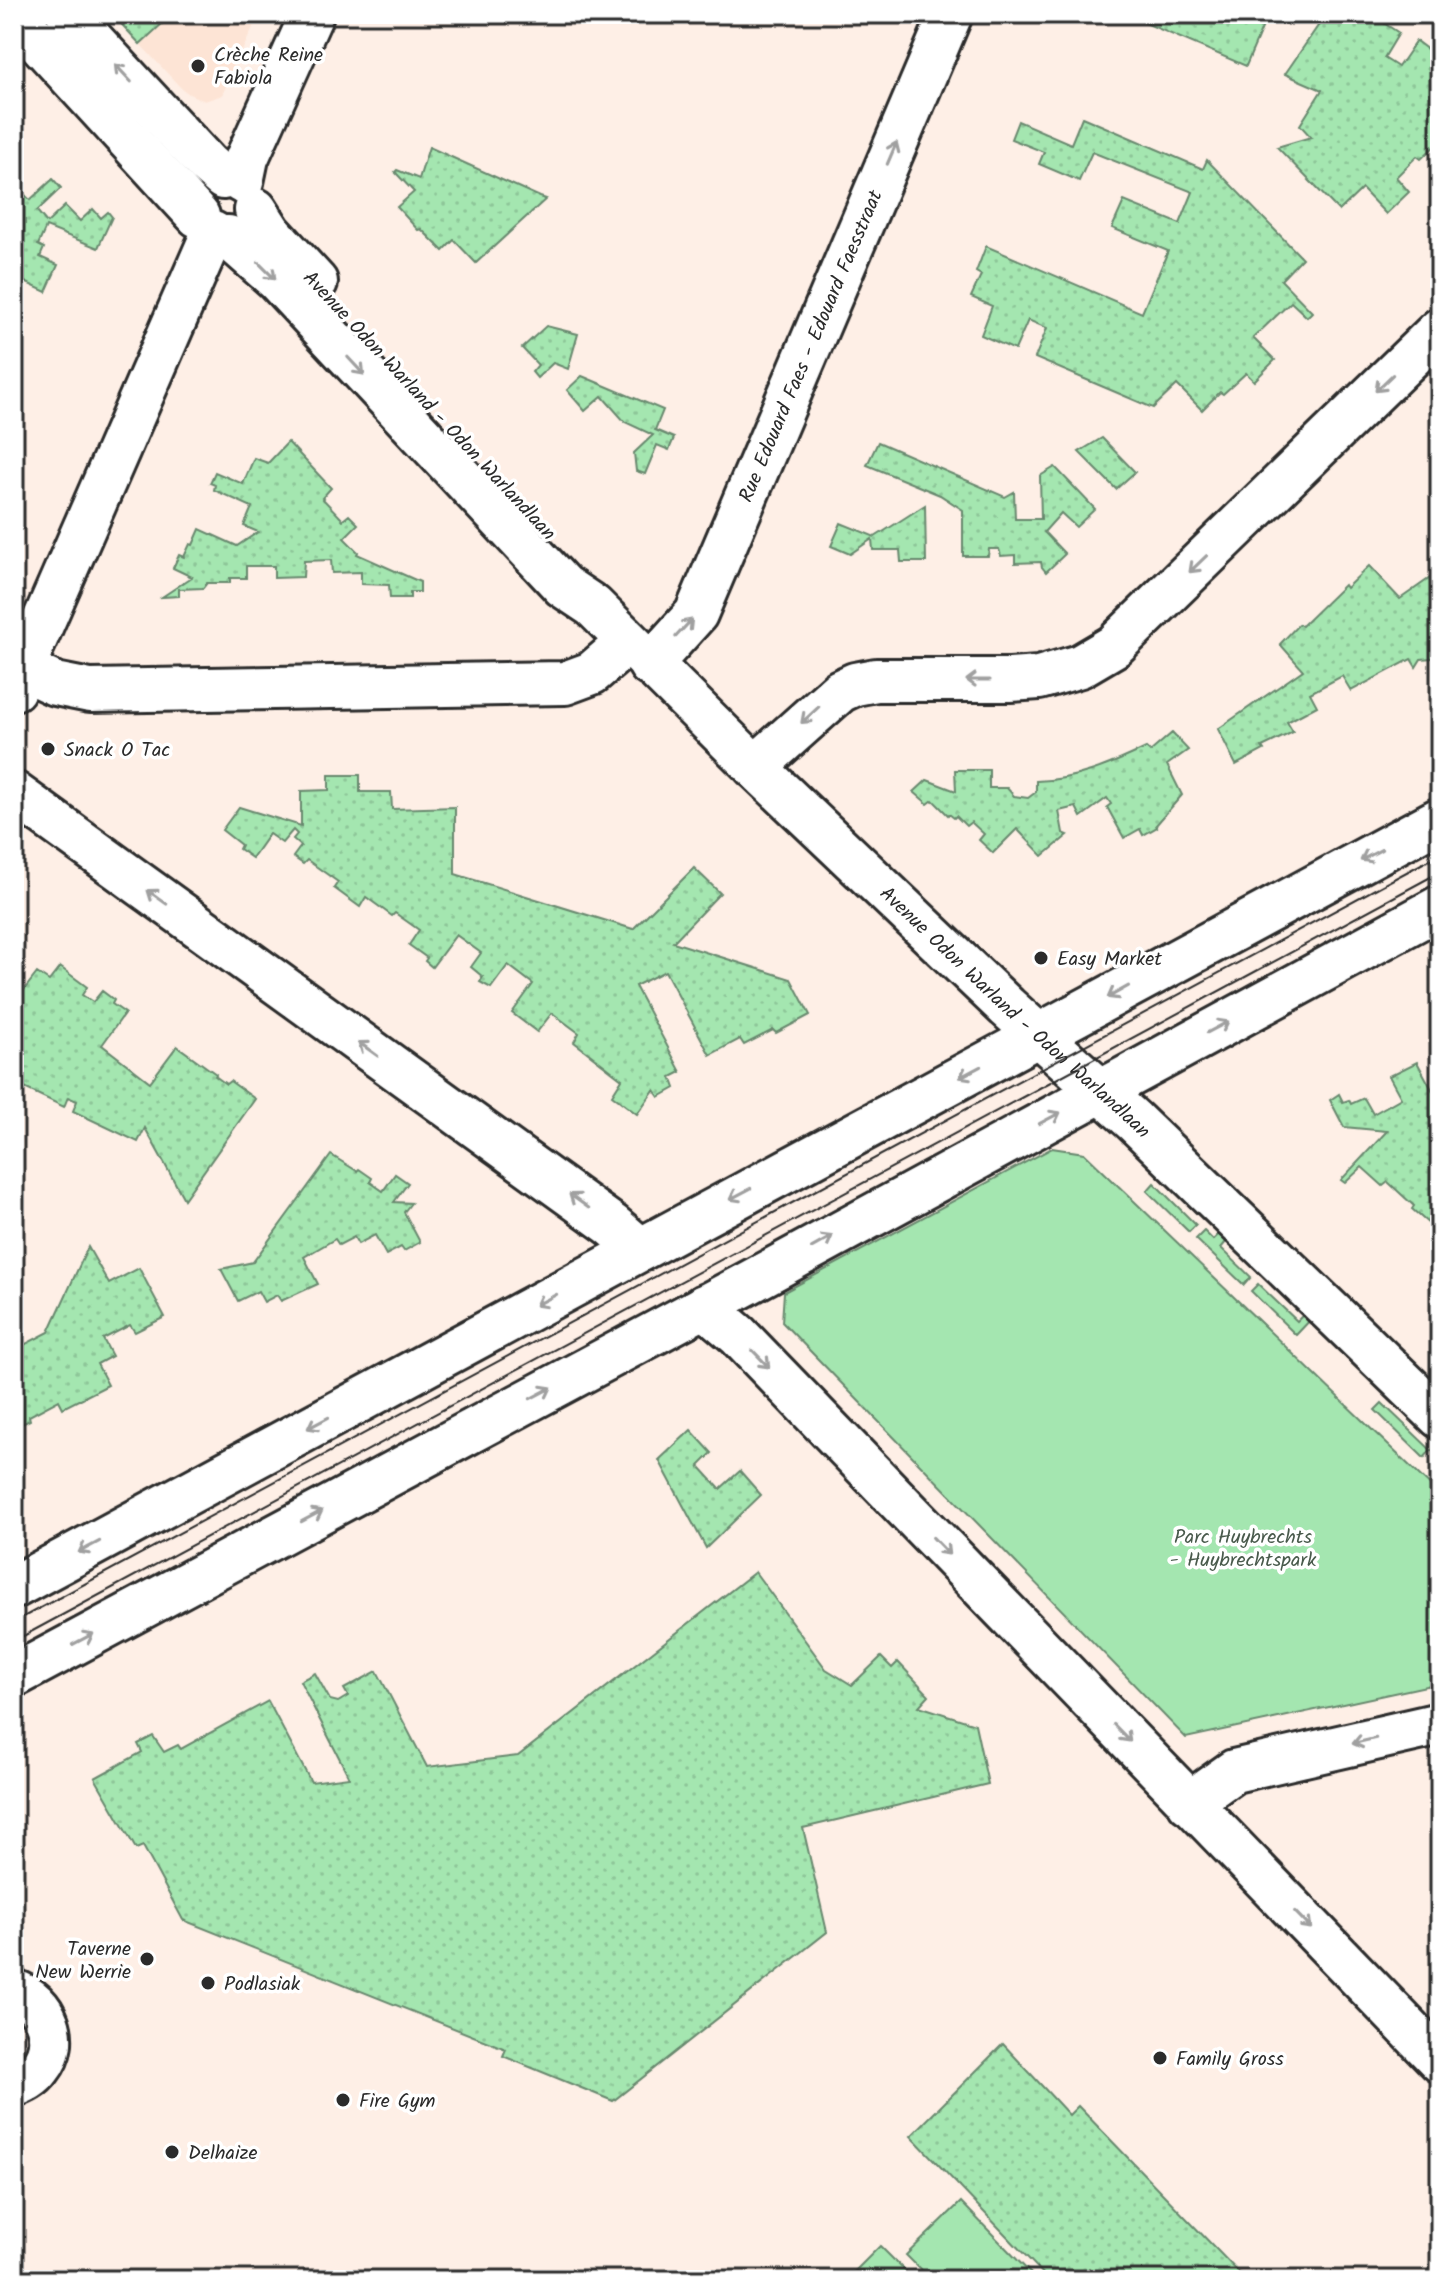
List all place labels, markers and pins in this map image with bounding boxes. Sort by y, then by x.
place label: Crèche Reine Fabiola [214,40,323,95]
marker: Crèche Reine Fabiola [189,57,207,75]
place label: Snack O Tac [64,735,170,767]
marker: Snack O Tac [39,740,57,758]
place label: Easy Market [1057,944,1162,976]
marker: Easy Market [1032,949,1050,967]
place label: Taverne New Werrie [35,1934,131,1989]
marker: Taverne New Werrie [138,1950,156,1968]
place label: Podlasiak [224,1969,301,2001]
marker: Podlasiak [199,1974,217,1992]
place label: Family Gross [1176,2044,1284,2076]
marker: Family Gross [1151,2049,1169,2067]
place label: Fire Gym [359,2086,435,2118]
marker: Fire Gym [334,2091,352,2109]
place label: Delhaize [188,2138,257,2170]
marker: Delhaize [163,2143,181,2161]

